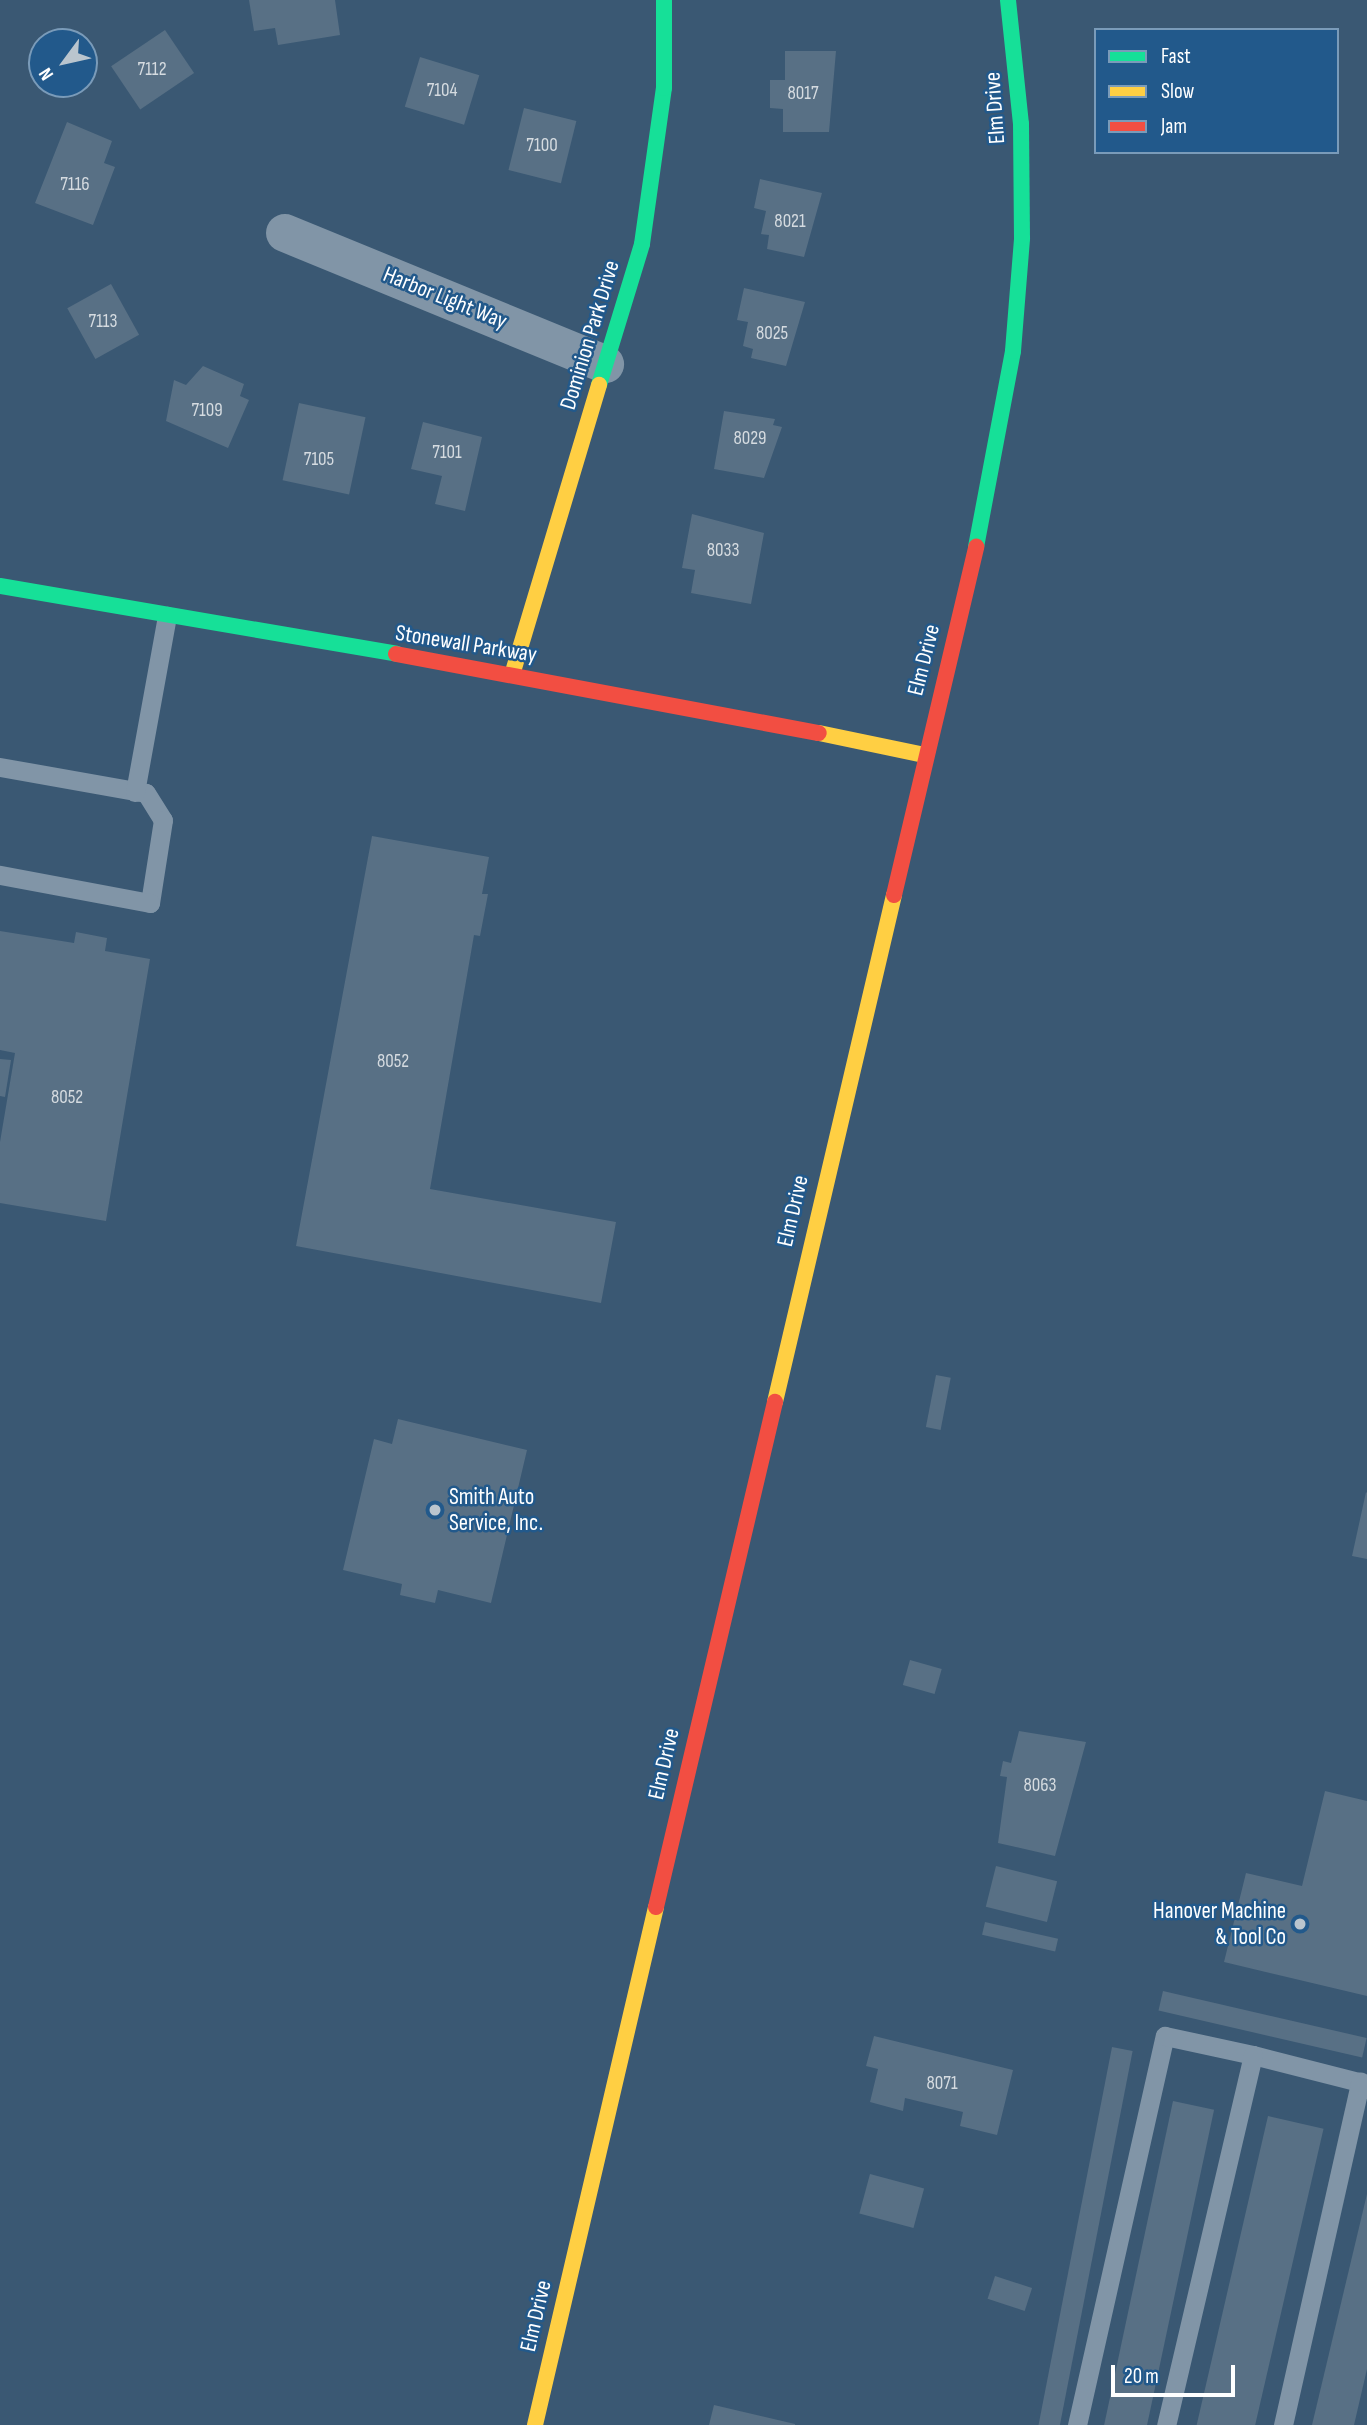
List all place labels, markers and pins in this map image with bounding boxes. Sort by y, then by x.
place label: Smith Auto Service, Inc. [449,1483,543,1537]
marker: Smith Auto Service, Inc. [427,1502,443,1518]
place label: Hanover Machine & Tool Co [1153,1897,1286,1951]
marker: Hanover Machine & Tool Co [1292,1916,1308,1932]

